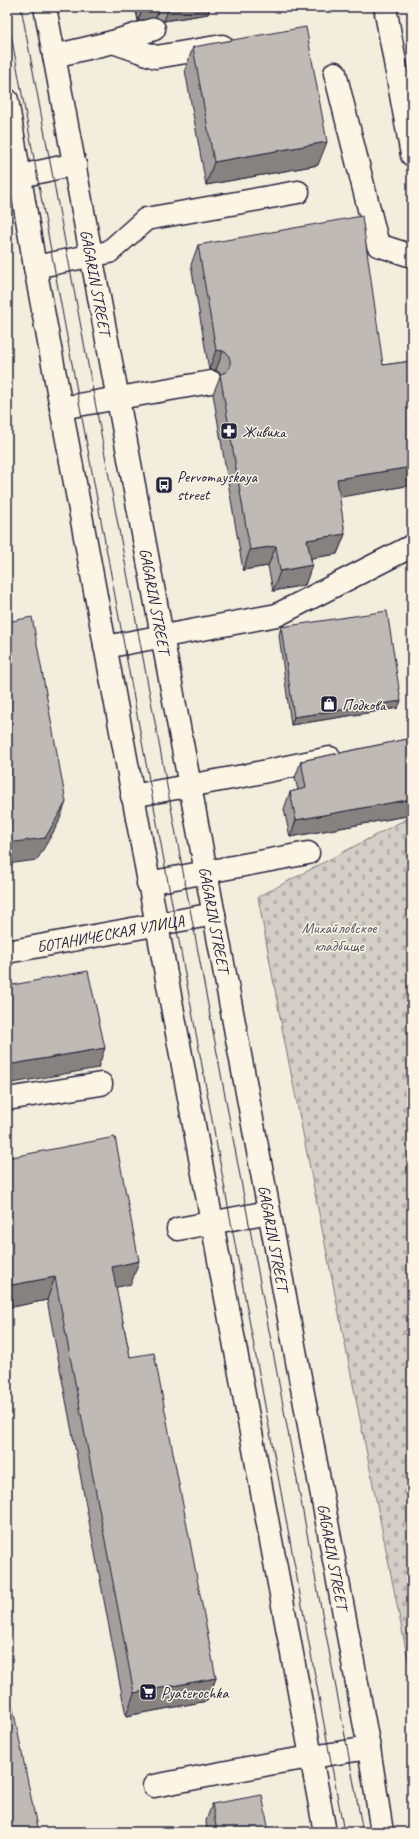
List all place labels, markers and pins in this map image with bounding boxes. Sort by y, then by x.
pharmacy icon: Живика [219,421,239,441]
place label: Живика [242,422,287,442]
place label: Pervomayskaya street [177,467,258,505]
bus stop icon: Pervomayskaya street [154,475,174,495]
shop icon: Подкова [319,694,339,714]
place label: Подкова [342,695,387,715]
supermarket icon: Pyaterochka [138,1682,158,1702]
place label: Pyaterochka [161,1683,229,1703]

